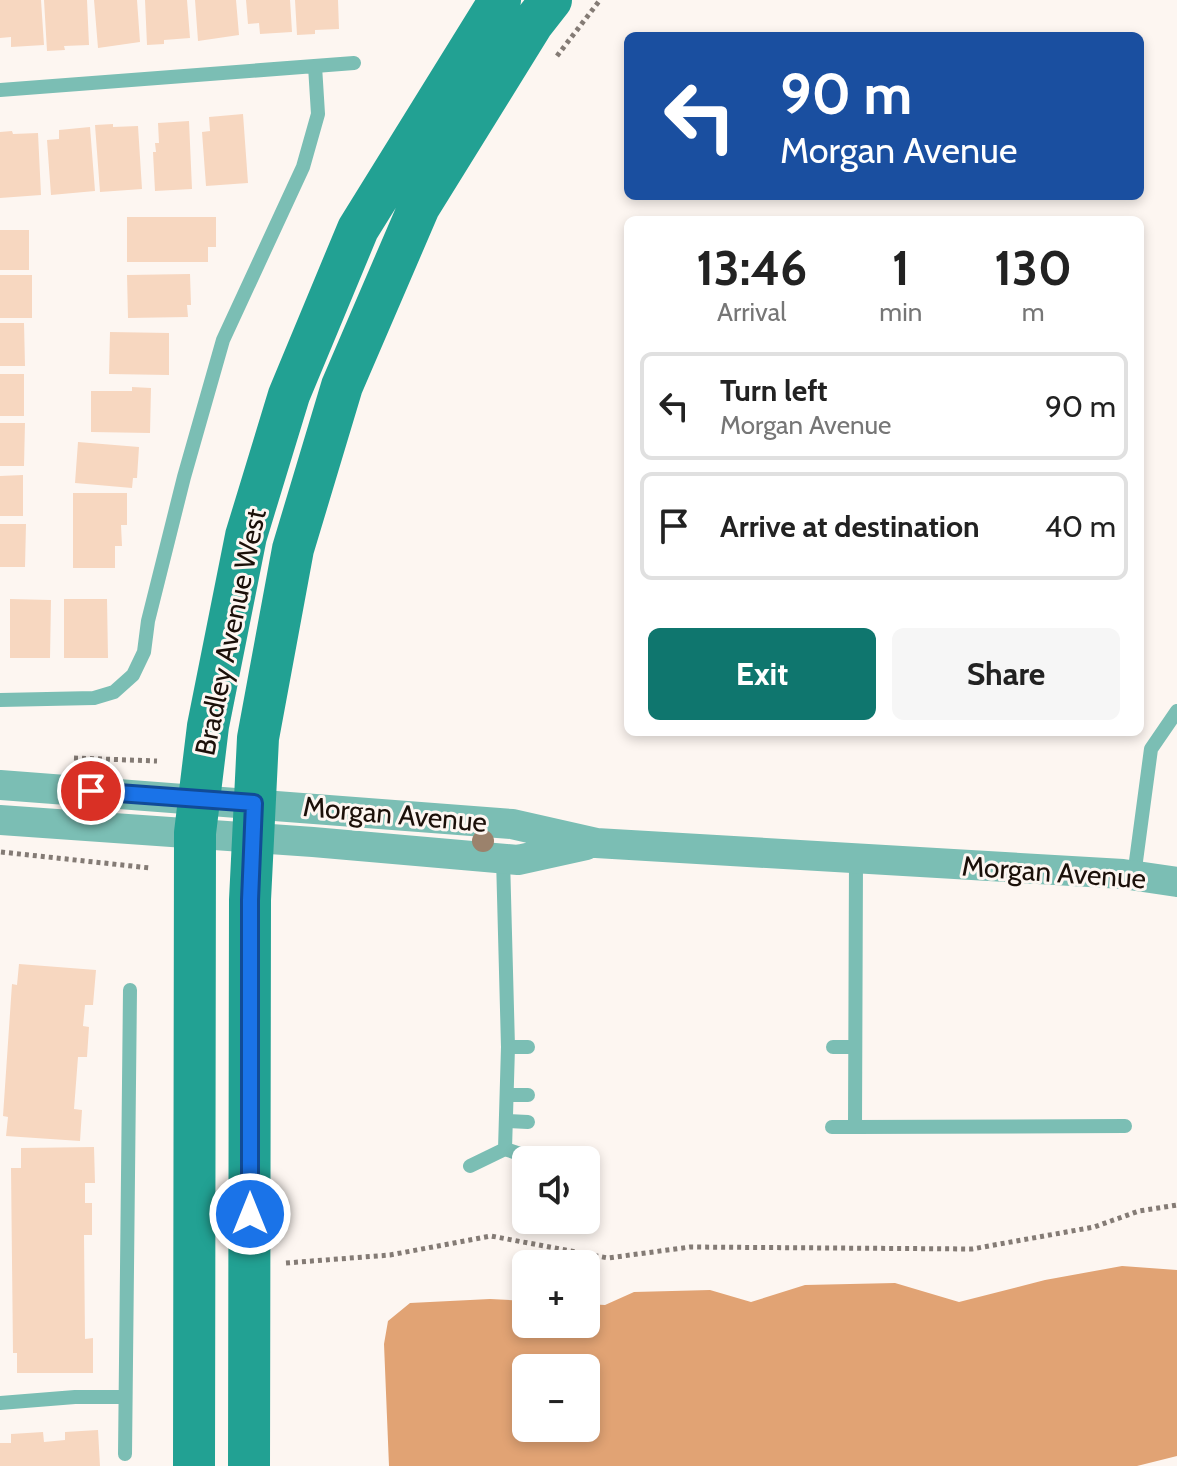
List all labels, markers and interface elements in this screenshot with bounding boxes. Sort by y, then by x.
text: 90 m [780,60,912,128]
icon: left [648,64,752,168]
text: Morgan Avenue [780,128,1017,172]
text: 13:46 [696,239,807,297]
text: 1 [892,239,910,297]
text: 130 [994,239,1072,297]
text: Arrival [717,296,786,328]
text: min [879,296,922,328]
text: m [1022,296,1045,328]
text: Turn left [720,372,828,409]
icon: left [652,384,696,428]
text: 90 m [1045,388,1116,425]
text: Morgan Avenue [720,409,891,441]
icon: arrive [652,504,696,548]
street label: Bradley Avenue West [187,506,273,758]
text: Arrive at destination [720,508,980,545]
text: 40 m [1045,508,1116,545]
button: Exit [648,628,876,720]
button: Share [892,628,1120,720]
pin [57,757,125,825]
icon: arrive [69,769,113,813]
street label: Morgan Avenue [302,789,488,839]
street label: Morgan Avenue [961,849,1147,895]
map controls [512,1146,600,1442]
button: sound [512,1146,600,1234]
position arrow [208,1172,292,1256]
button: + [512,1250,600,1338]
button: − [512,1354,600,1442]

